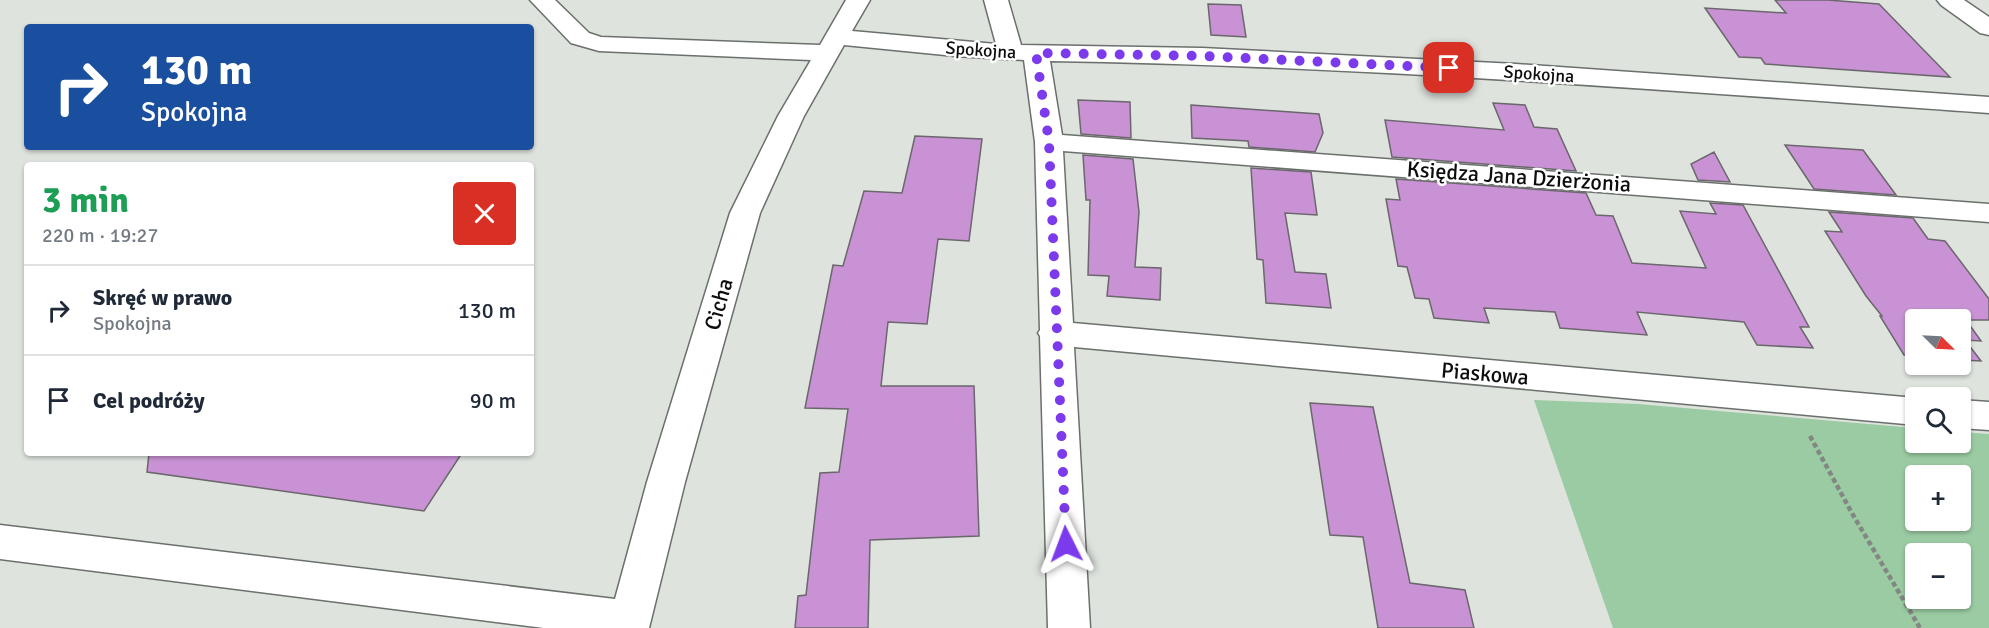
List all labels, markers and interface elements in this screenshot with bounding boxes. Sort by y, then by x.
street label: Spokojna [945,37,1017,63]
pin [1423,42,1474,93]
text: 130 m [141,45,252,96]
icon: right [42,48,120,126]
icon: arrive [1432,51,1465,84]
street label: Spokojna [1503,61,1575,87]
text: Spokojna [141,96,247,129]
street label: Księdza Jana Dzierżonia [1406,155,1632,198]
text: 3 min [42,178,129,223]
button: close [453,182,516,245]
text: 220 m · 19:27 [42,223,158,248]
street label: Cicha [698,275,739,333]
text: Skręć w prawo [93,284,232,311]
icon: right [42,294,75,327]
text: 130 m [458,297,516,324]
north arrow [1905,309,1971,375]
map controls [1905,309,1971,609]
text: Spokojna [93,311,172,336]
street label: Piaskowa [1440,356,1530,391]
icon: arrive [42,384,75,417]
text: Cel podróży [93,387,205,414]
text: 90 m [470,387,516,414]
button: search [1905,387,1971,453]
button: + [1905,465,1971,531]
position arrow [1034,512,1098,576]
button: − [1905,543,1971,609]

